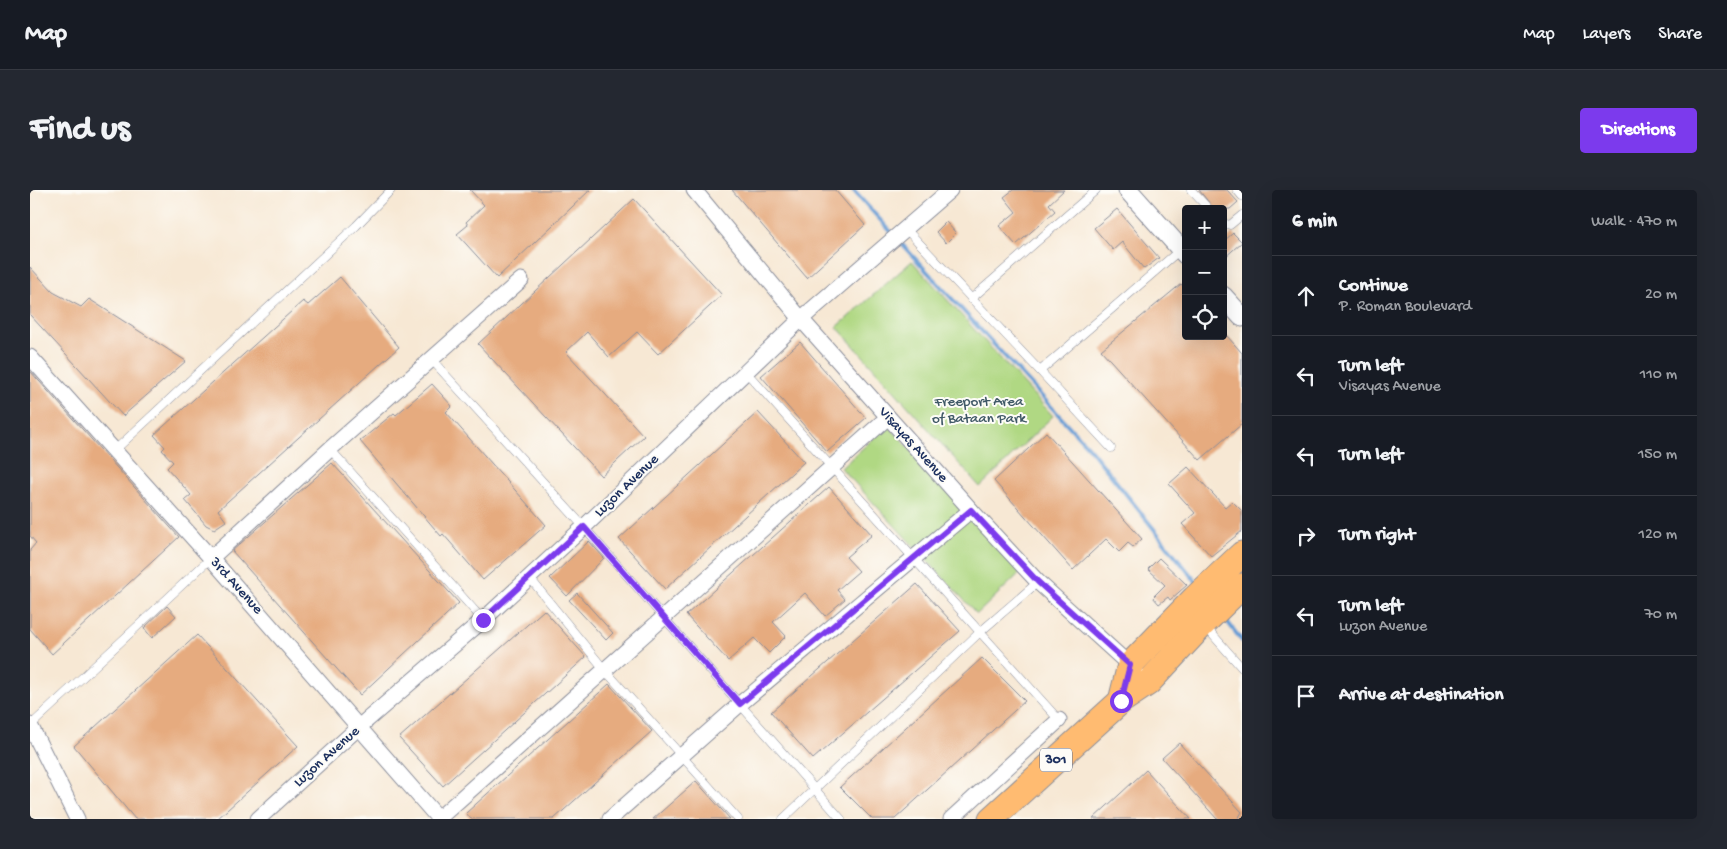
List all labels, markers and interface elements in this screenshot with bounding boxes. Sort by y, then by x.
text: Map [25,20,67,49]
text: Map [1523,24,1555,45]
text: Layers [1583,24,1630,45]
text: Share [1658,24,1702,45]
button: Directions [1580,108,1697,153]
text: Find us [30,110,130,151]
map controls [1182,205,1227,340]
button: + [1182,205,1227,250]
text: 6 min [1292,210,1337,235]
text: Walk · 470 m [1591,213,1677,232]
button: − [1182,250,1227,295]
text: Continue [1339,275,1408,298]
icon: ahead [1292,282,1320,310]
text: 20 m [1645,286,1677,305]
button: locate [1182,295,1227,340]
text: P. Roman Boulevard [1339,298,1472,317]
text: Turn left [1339,355,1403,378]
icon: left [1292,362,1320,390]
text: 110 m [1640,366,1677,385]
text: Visayas Avenue [1339,378,1441,397]
park label: Freeport Area of Bataan Park [932,393,1027,428]
street label: Visayas Avenue [874,403,952,487]
icon: left [1292,442,1320,470]
text: Turn left [1339,444,1403,467]
text: 150 m [1638,446,1677,465]
street label: Luzon Avenue [591,451,663,521]
icon: right [1292,522,1320,550]
text: Turn right [1339,524,1415,547]
text: 120 m [1638,526,1677,545]
street label: 3rd Avenue [205,553,266,618]
text: Turn left [1339,595,1403,618]
icon: left [1292,602,1320,630]
text: 70 m [1644,606,1677,625]
route end [472,609,495,632]
text: Luzon Avenue [1339,618,1427,637]
icon: arrive [1292,682,1320,710]
text: Arrive at destination [1339,684,1503,707]
route start [1110,690,1133,713]
street label: Luzon Avenue [290,722,364,791]
road number: 301 [1040,748,1072,772]

